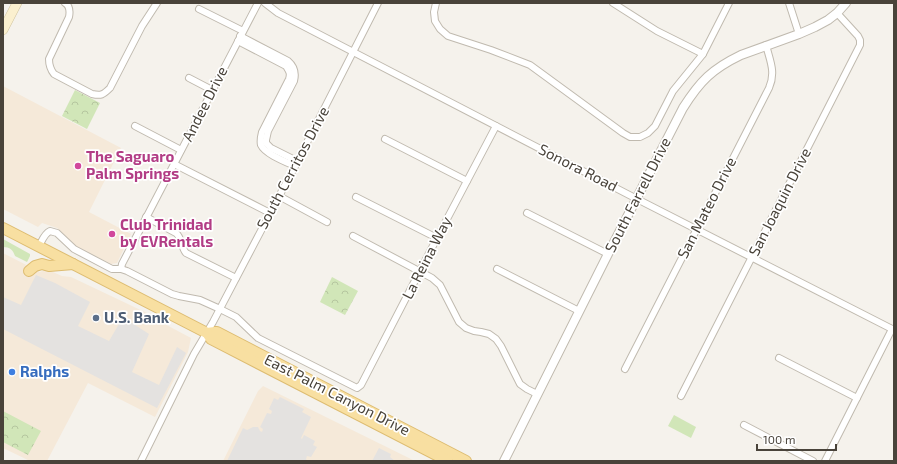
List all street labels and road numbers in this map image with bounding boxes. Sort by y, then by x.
street label: Andee Drive [178,63,231,144]
street label: South Cerritos Drive [252,103,332,232]
street label: South Farrell Drive [600,134,674,255]
street label: Sonora Road [536,139,621,195]
street label: San Joaquin Drive [744,145,814,259]
street label: San Mateo Drive [673,154,739,261]
street label: La Reina Way [398,213,455,302]
street label: East Palm Canyon Drive [262,350,413,439]

